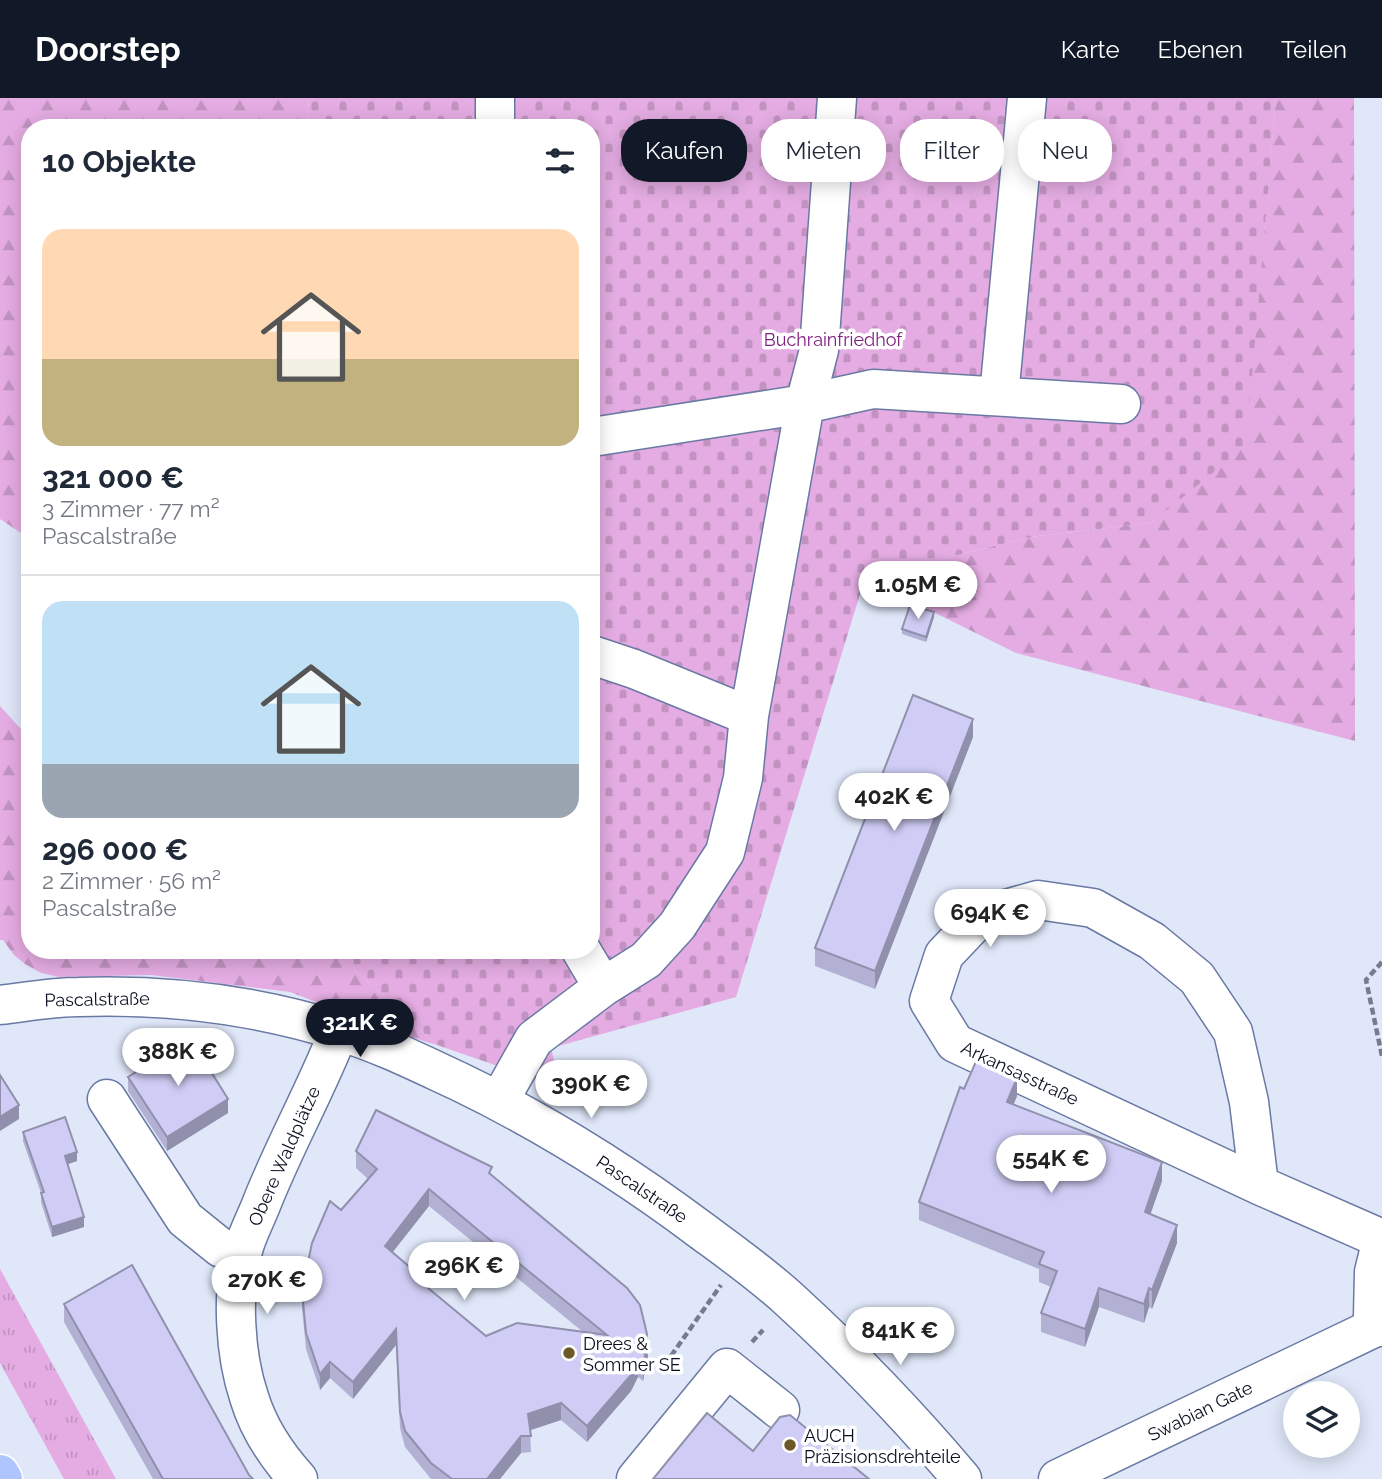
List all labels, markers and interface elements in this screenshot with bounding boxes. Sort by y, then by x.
text: Doorstep [35,30,181,69]
text: Karte [1061,35,1120,64]
text: Ebenen [1158,35,1243,64]
text: Teilen [1281,35,1347,64]
chip: Kaufen [621,119,747,182]
chip: Mieten [761,119,886,182]
chip: Filter [900,119,1004,182]
chip: Neu [1018,119,1112,182]
icon: filters [541,142,579,180]
text: 10 Objekte [42,144,196,179]
icon: home [248,274,374,400]
park label: Buchrainfriedhof [764,329,903,350]
text: 321 000 € [42,460,184,495]
text: 3 Zimmer · 77 m² [42,495,220,522]
text: Pascalstraße [42,522,177,549]
pin: 1.05M € [853,561,983,621]
text: 1.05M € [874,570,962,597]
icon: home [248,646,374,772]
pin: 402K € [837,774,951,833]
text: 402K € [854,782,934,809]
text: 296 000 € [42,832,188,867]
text: 2 Zimmer · 56 m² [42,867,221,894]
pin: 694K € [933,890,1047,949]
text: Pascalstraße [42,894,177,921]
text: 694K € [950,898,1030,925]
street label: Pascalstraße [44,988,150,1010]
pin: 321K € [303,1000,417,1059]
text: 321K € [322,1008,398,1035]
pin: 388K € [121,1028,235,1088]
text: 388K € [138,1037,218,1064]
street label: Arkansasstraße [958,1037,1082,1109]
pin: 390K € [534,1060,648,1120]
text: 390K € [551,1069,631,1096]
street label: Obere Waldplätze [244,1083,324,1229]
pin: 554K € [994,1136,1108,1195]
text: 554K € [1012,1144,1090,1171]
street label: Pascalstraße [592,1151,692,1227]
pin: 296K € [407,1242,521,1302]
text: 296K € [424,1251,504,1278]
pin: 270K € [210,1256,324,1316]
text: 270K € [228,1265,306,1292]
pin: 841K € [843,1308,957,1367]
text: 841K € [861,1316,939,1343]
place label: Drees & Sommer SE [583,1333,681,1375]
marker: Drees & Sommer SE [561,1345,577,1361]
street label: Swabian Gate [1144,1376,1256,1445]
map controls [1283,1381,1360,1458]
button: layers [1283,1381,1360,1458]
place label: AUCH Präzisionsdrehteile [804,1425,961,1467]
marker: AUCH Präzisionsdrehteile [782,1437,798,1453]

